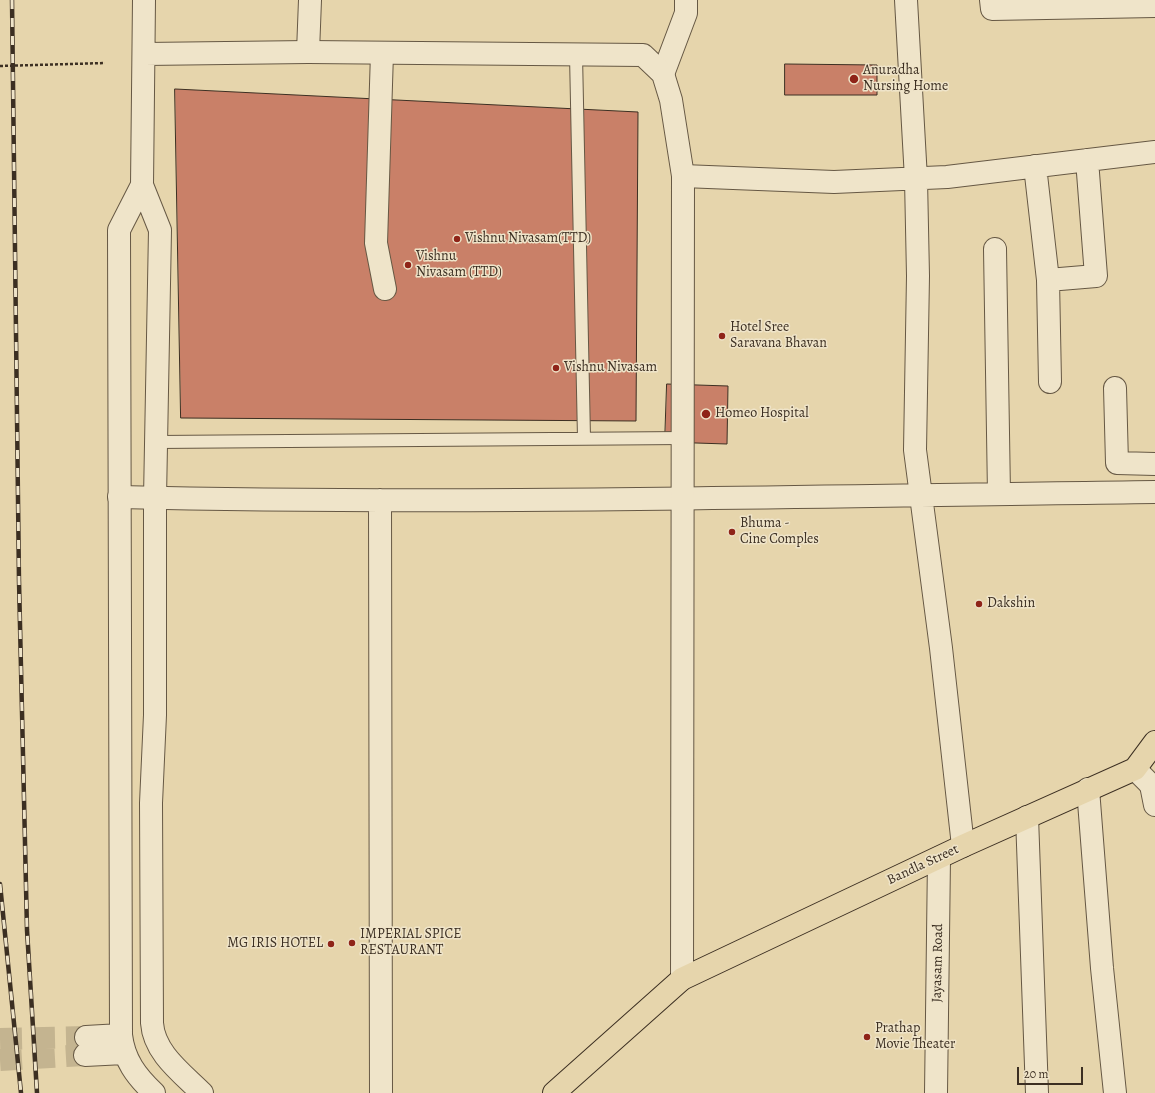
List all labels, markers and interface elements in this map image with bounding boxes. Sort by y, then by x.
place label: Anuradha Nursing Home [863,63,948,96]
marker: Anuradha Nursing Home [848,73,860,85]
place label: Vishnu Nivasam(TTD) [465,231,591,247]
marker: Vishnu Nivasam(TTD) [452,234,462,244]
place label: Vishnu Nivasam (TTD) [416,249,502,282]
marker: Vishnu Nivasam (TTD) [403,260,413,270]
place label: Hotel Sree Saravana Bhavan [730,320,827,352]
marker: Hotel Sree Saravana Bhavan [717,331,727,341]
place label: Vishnu Nivasam [564,360,657,376]
marker: Vishnu Nivasam [551,363,561,373]
place label: Homeo Hospital [715,406,809,422]
marker: Homeo Hospital [700,408,712,420]
place label: Bhuma - Cine Comples [740,516,819,548]
marker: Bhuma - Cine Comples [727,527,737,537]
place label: Dakshin [987,596,1035,612]
marker: Dakshin [974,599,984,609]
street label: Bandla Street [884,841,962,889]
street label: Jayasam Road [929,924,947,1002]
place label: IMPERIAL SPICE RESTAURANT [360,927,462,960]
place label: MG IRIS HOTEL [227,936,323,952]
marker: IMPERIAL SPICE RESTAURANT [347,938,357,948]
marker: MG IRIS HOTEL [326,939,336,949]
place label: Prathap Movie Theater [875,1021,955,1054]
marker: Prathap Movie Theater [862,1032,872,1042]
scale bar [1019,1059,1085,1085]
text: 20 m [1024,1066,1048,1082]

